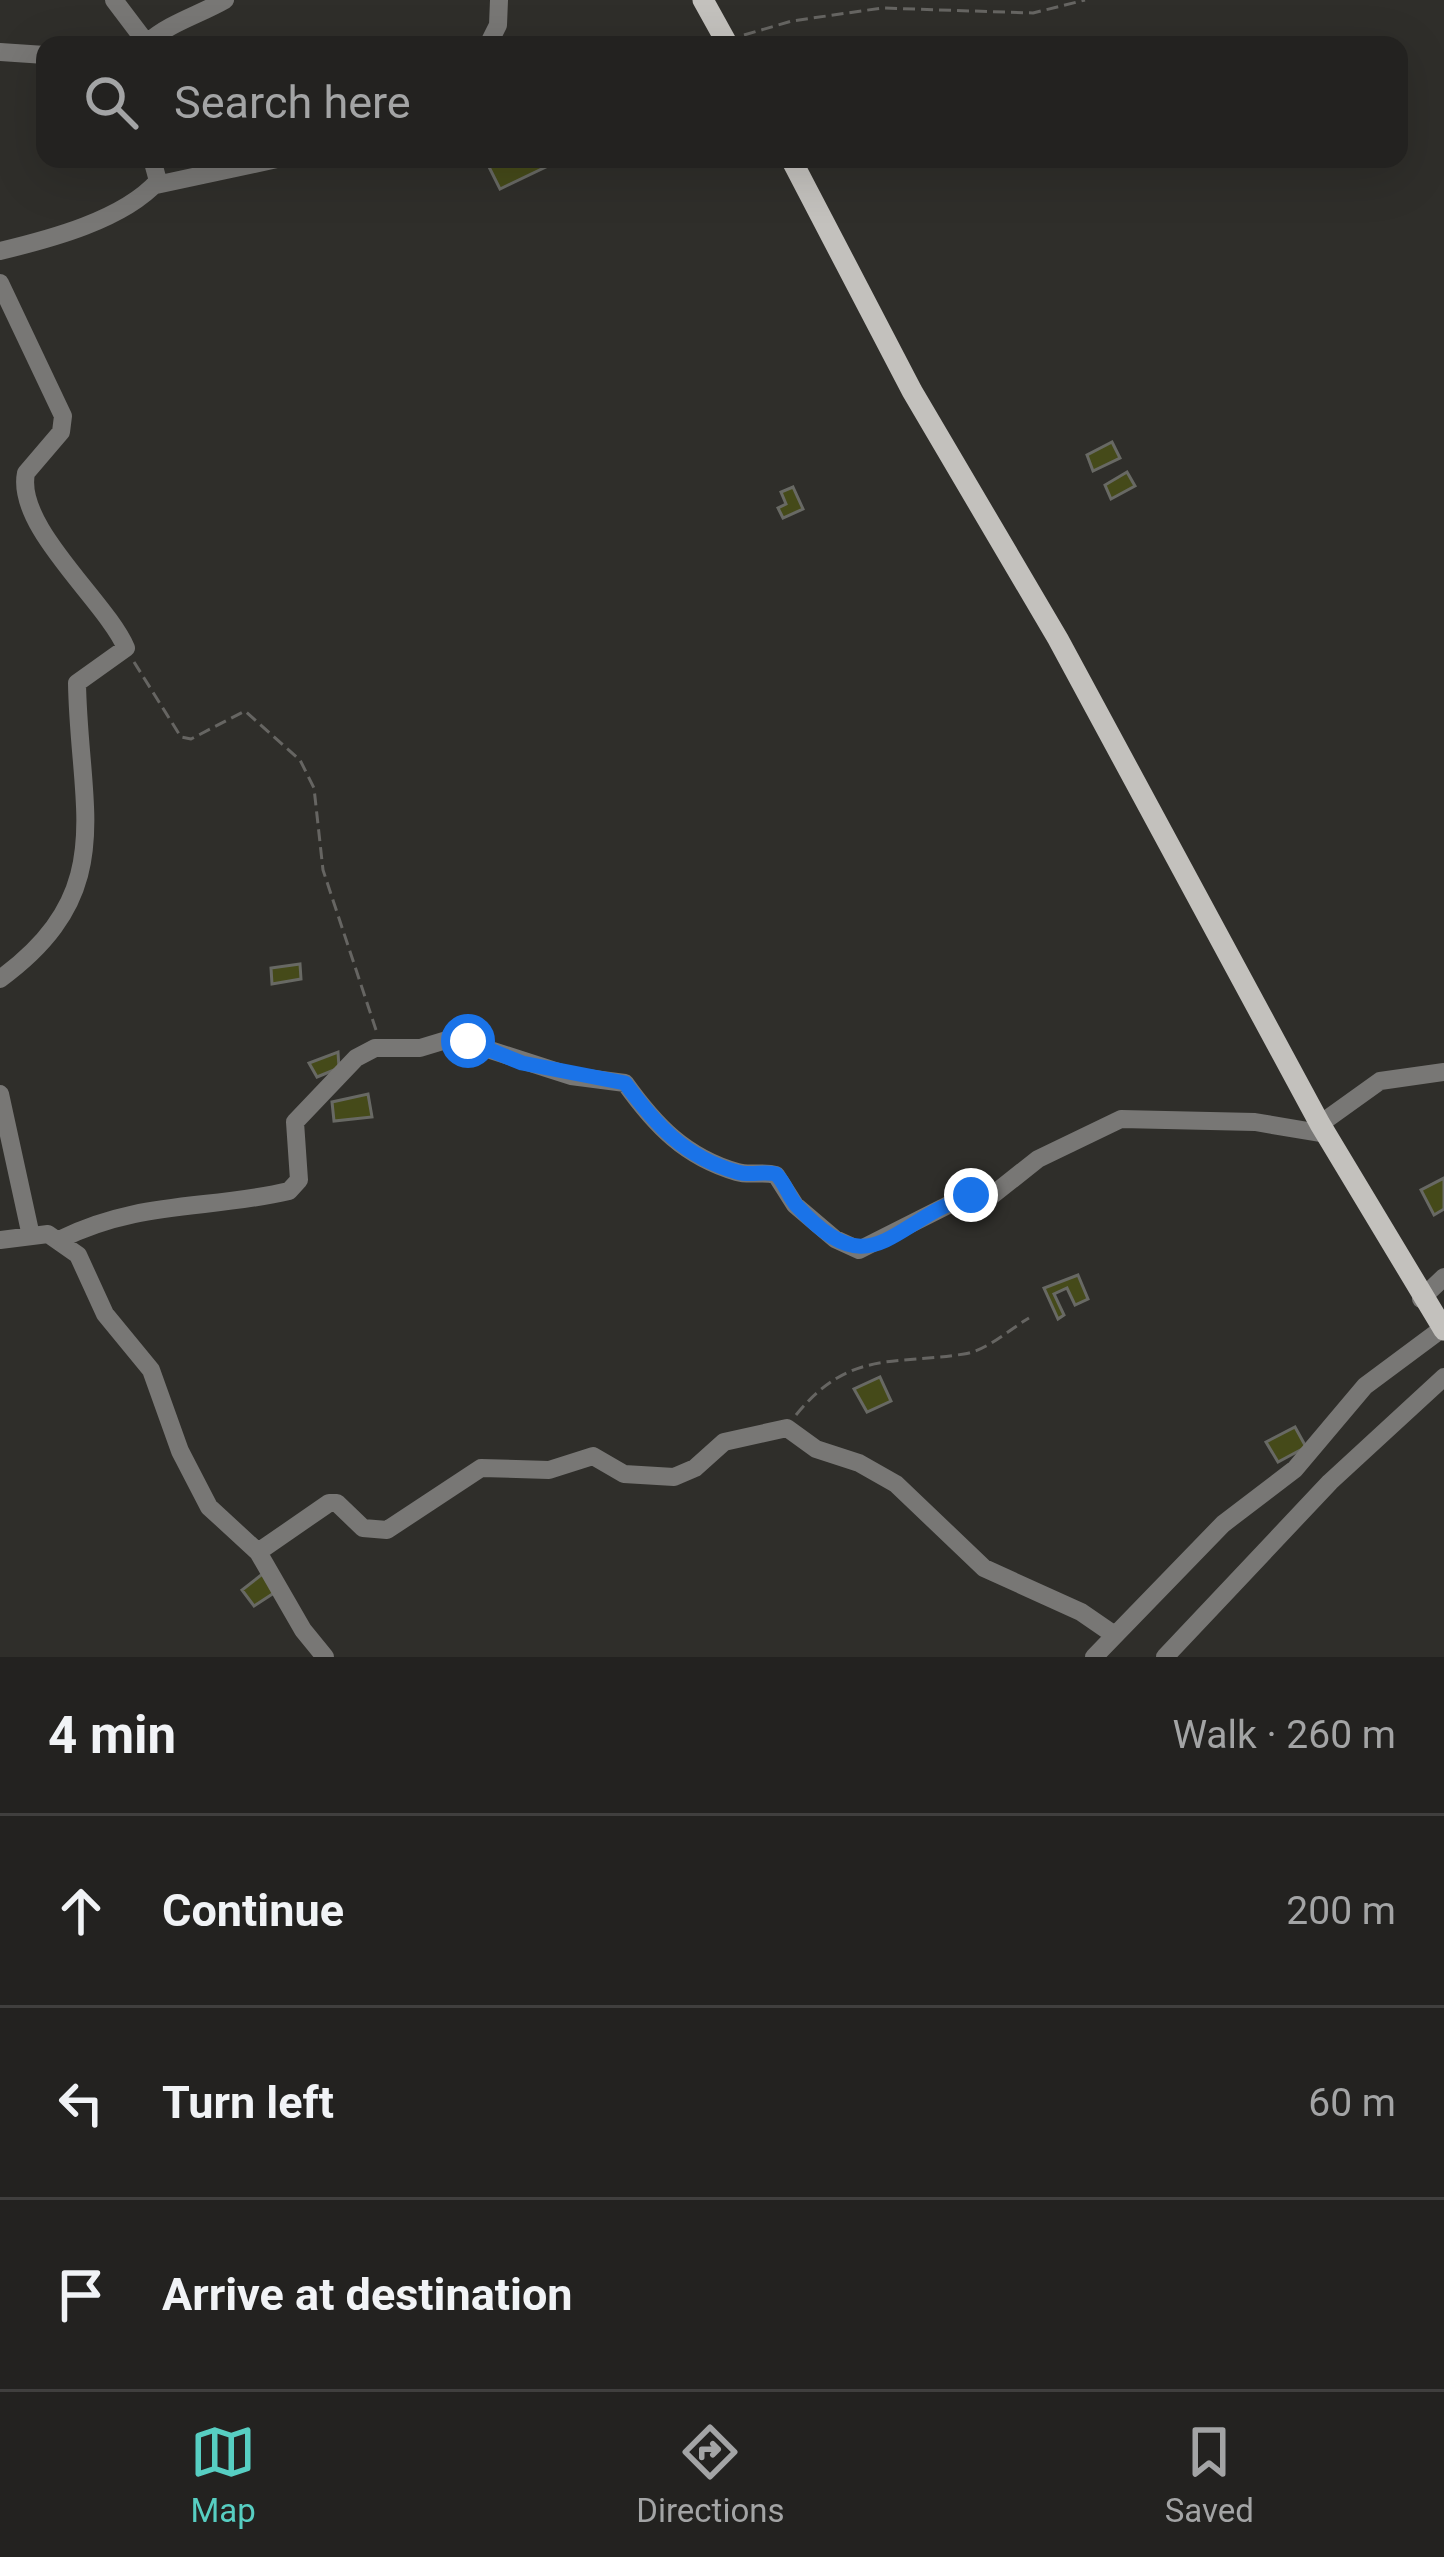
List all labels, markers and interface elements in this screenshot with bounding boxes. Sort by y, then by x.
search box [36,36,1408,168]
icon: search [78,69,144,135]
text: Search here [174,76,411,129]
route start [441,1014,495,1068]
route end [944,1168,998,1222]
text: 4 min [48,1706,176,1765]
text: Walk · 260 m [1172,1712,1396,1758]
icon: ahead [48,1878,114,1944]
text: Continue [162,1884,344,1937]
text: 200 m [1286,1888,1396,1934]
icon: left [48,2070,114,2136]
text: Turn left [162,2076,334,2129]
text: 60 m [1308,2080,1396,2126]
icon: arrive [48,2262,114,2328]
text: Arrive at destination [162,2268,573,2321]
tab: Map [190,2419,256,2530]
tab: Directions [636,2419,785,2530]
tab: Saved [1165,2419,1254,2530]

